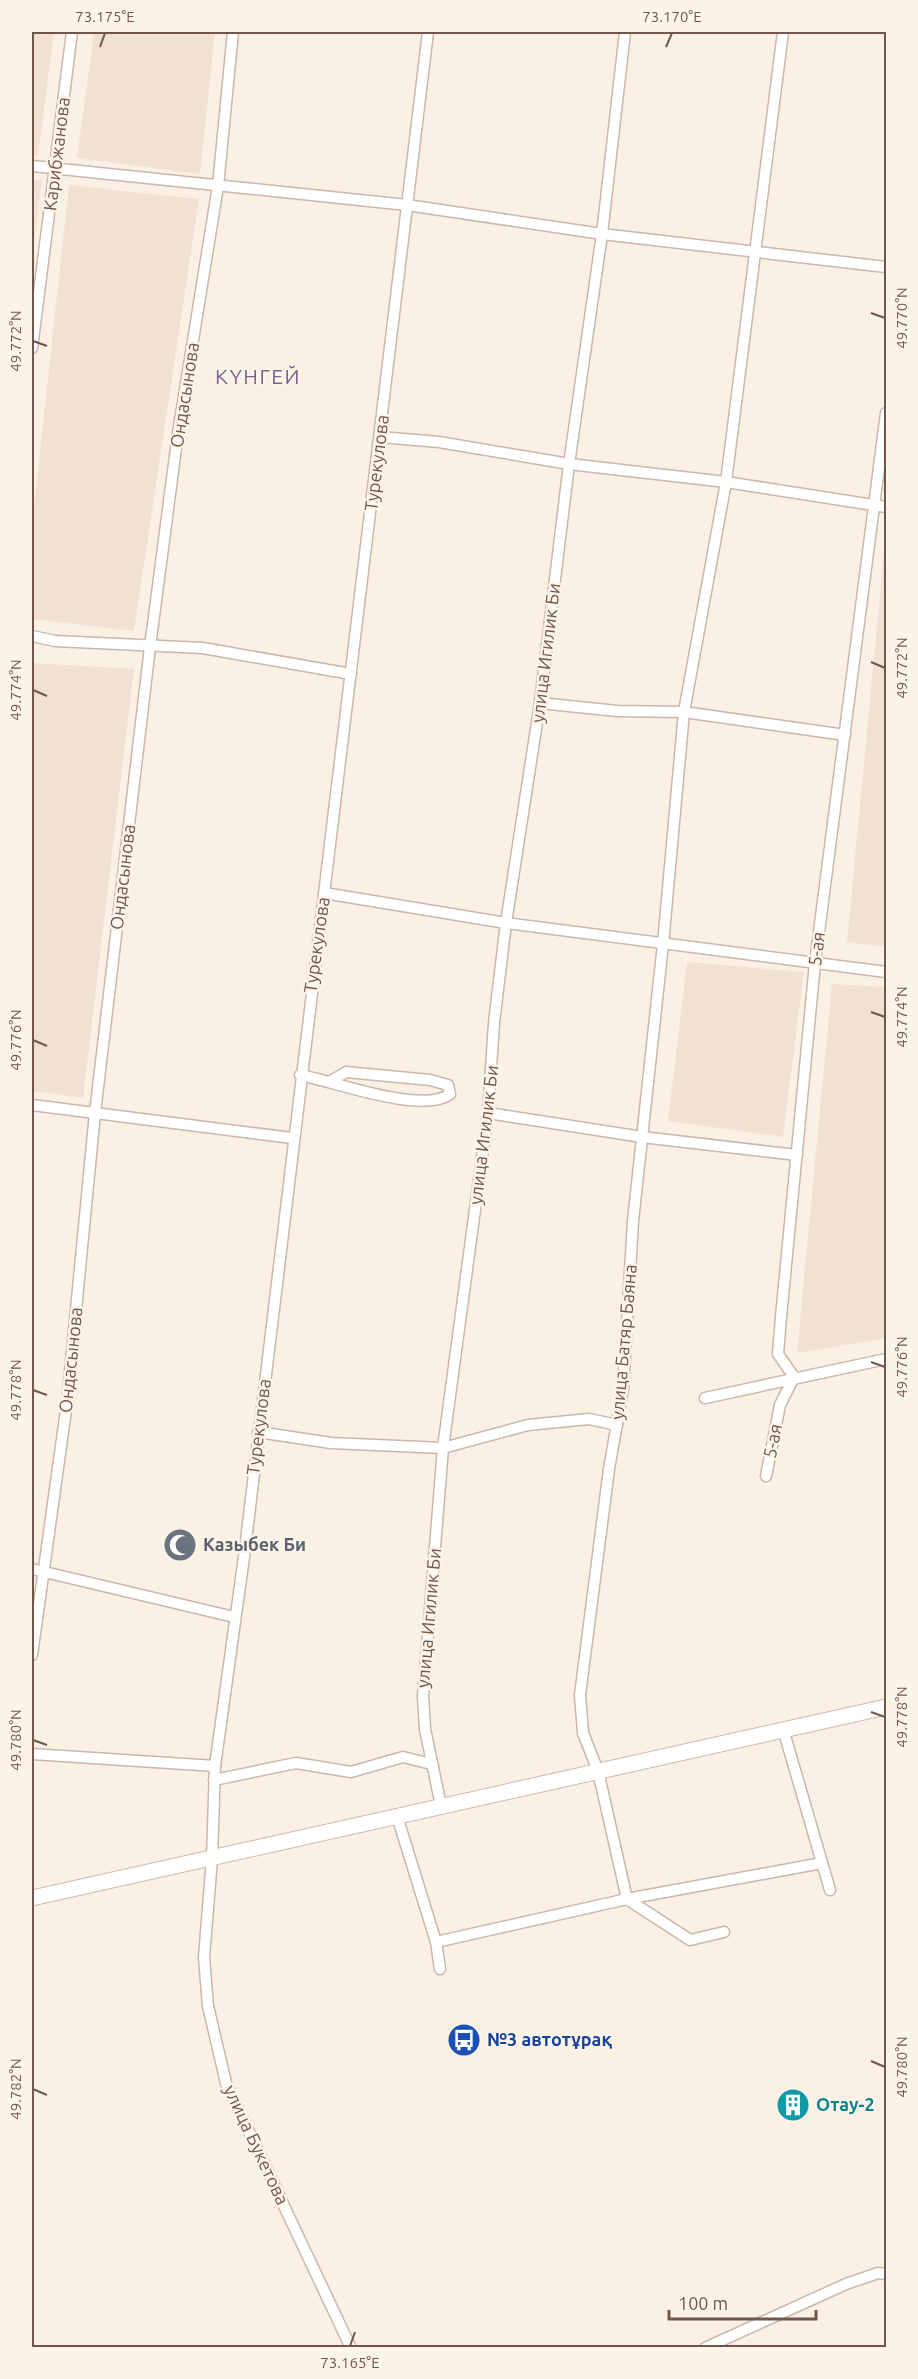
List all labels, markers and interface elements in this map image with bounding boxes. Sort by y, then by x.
text: 73.175°E [75,8,135,25]
text: 73.170°E [642,8,702,25]
street label: Карибжанова [39,96,73,212]
text: 49.770°N [893,287,910,349]
text: 49.772°N [7,310,24,372]
street label: Ондасынова [166,341,202,449]
district label: КҮНГЕЙ [215,364,301,388]
street label: Турекулова [360,414,392,512]
street label: улица Игилик Би [527,582,563,724]
text: 49.772°N [893,637,910,699]
text: 49.774°N [7,659,24,721]
street label: Ондасынова [106,823,138,931]
street label: Турекулова [299,895,333,994]
street label: 5-ая [804,931,828,967]
text: 49.774°N [893,986,910,1048]
text: 49.776°N [7,1009,24,1071]
street label: улица Игилик Би [465,1064,501,1206]
street label: улица Батяр Баяна [606,1263,640,1420]
street label: Ондасынова [55,1306,86,1414]
text: 49.776°N [893,1336,910,1398]
text: 49.778°N [7,1359,24,1421]
street label: Турекулова [242,1378,274,1476]
street label: 5-ая [759,1422,785,1460]
mosque icon: Казыбек Би [162,1527,198,1563]
place label: Казыбек Би [203,1534,306,1554]
street label: улица Игилик Би [412,1547,444,1689]
text: 49.778°N [893,1686,910,1748]
text: 49.780°N [7,1709,24,1771]
bus stop icon: №3 автотұрақ [446,2022,482,2058]
place label: №3 автотұрақ [487,2029,612,2049]
text: 49.780°N [893,2036,910,2098]
text: 49.782°N [7,2058,24,2120]
street label: улица Букетова [220,2082,293,2208]
building icon: Отау-2 [775,2087,811,2123]
place label: Отау-2 [816,2094,875,2114]
scale bar [669,2283,816,2321]
text: 100 m [678,2293,728,2313]
text: 73.165°E [320,2354,380,2371]

